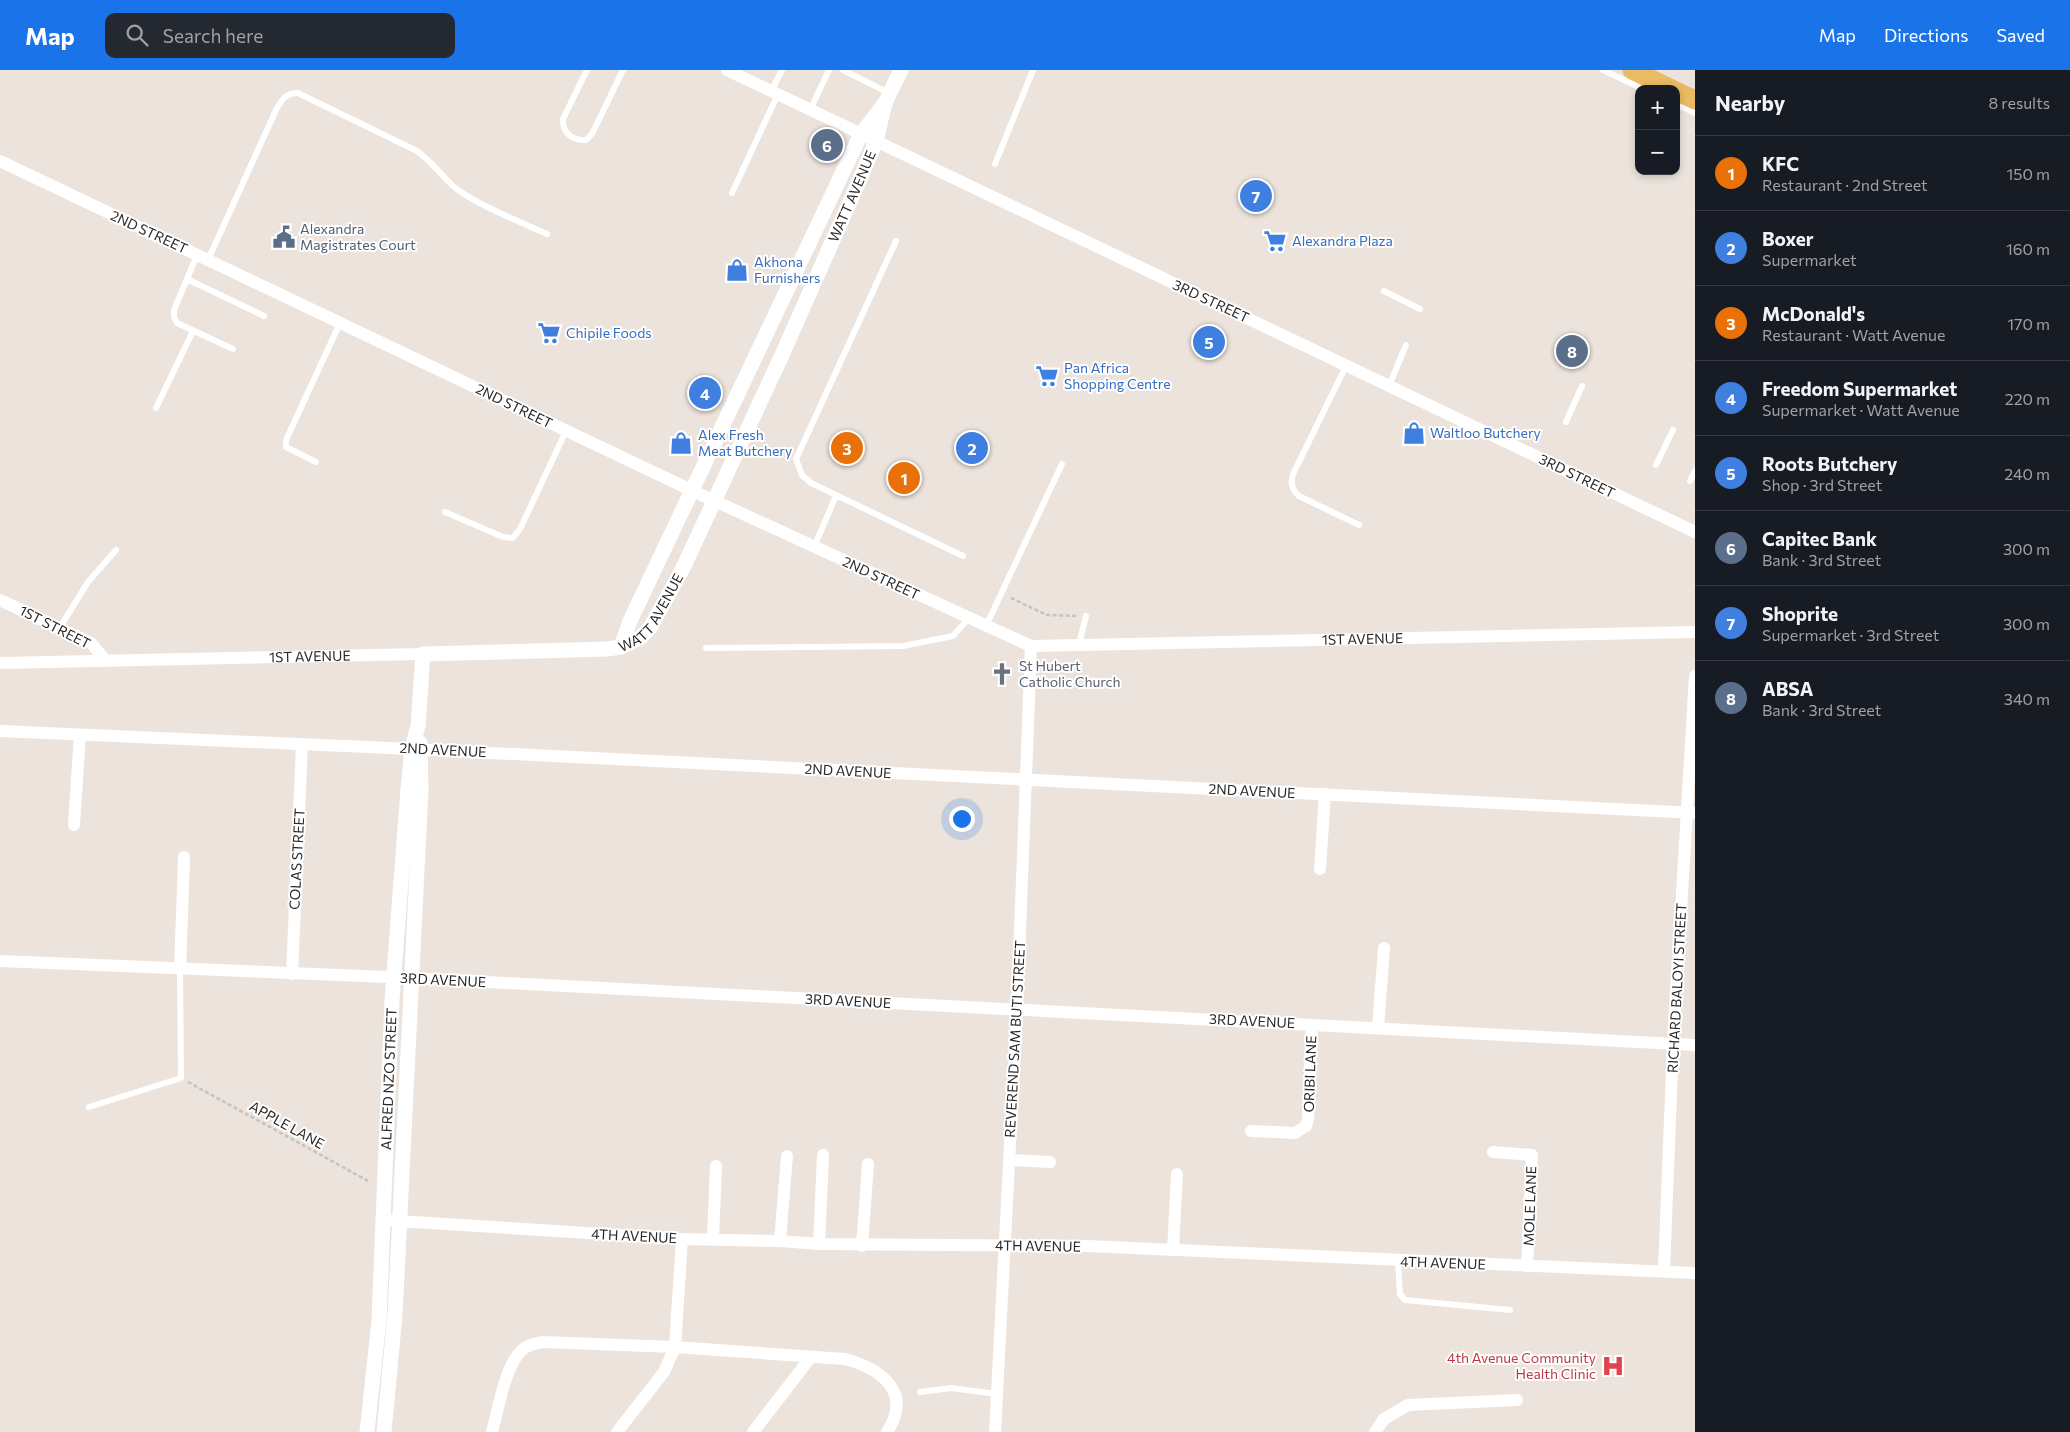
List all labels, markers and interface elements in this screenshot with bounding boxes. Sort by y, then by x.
search box [105,13,455,58]
text: Map [25,21,75,50]
icon: search [123,21,151,49]
text: Search here [163,24,263,47]
text: Map [1819,24,1856,46]
text: Directions [1884,24,1968,46]
text: Saved [1996,24,2045,46]
map controls [1635,85,1680,175]
button: + [1635,85,1680,130]
text: Nearby [1715,90,1785,115]
text: 8 results [1989,93,2050,112]
pin: 6 [811,126,843,164]
button: − [1635,130,1680,175]
street label: WATT AVENUE [824,148,879,244]
text: KFC [1762,152,1799,175]
text: 1 [1727,164,1735,183]
text: 150 m [2007,164,2050,183]
text: Restaurant · 2nd Street [1762,175,1928,194]
pin: 7 [1240,177,1272,215]
street label: 2ND STREET [108,206,191,257]
place label: Alexandra Magistrates Court [300,220,416,253]
public building icon: Alexandra Magistrates Court [271,224,297,250]
text: Boxer [1762,227,1814,250]
supermarket icon: Alexandra Plaza [1262,228,1288,254]
place label: Alexandra Plaza [1292,232,1393,249]
text: 2 [1726,239,1736,258]
text: 160 m [2006,239,2050,258]
text: Supermarket [1762,250,1857,269]
place label: Akhona Furnishers [754,253,820,286]
shop icon: Akhona Furnishers [724,257,750,283]
street label: 3RD STREET [1170,275,1252,326]
text: McDonald's [1762,302,1865,325]
text: 3 [1726,314,1736,333]
text: 170 m [2007,314,2050,333]
supermarket icon: Chipile Foods [536,320,562,346]
pin: 5 [1193,323,1225,361]
place label: Chipile Foods [566,324,652,341]
text: Restaurant · Watt Avenue [1762,325,1945,344]
pin: 8 [1556,332,1588,370]
place label: Pan Africa Shopping Centre [1064,359,1171,392]
supermarket icon: Pan Africa Shopping Centre [1034,363,1060,389]
pin: 4 [689,374,721,412]
text: Freedom Supermarket [1762,377,1957,400]
street label: 2ND STREET [473,380,555,431]
text: 4 [1726,389,1736,408]
text: 220 m [2005,389,2050,408]
text: Supermarket · Watt Avenue [1762,400,1960,419]
shop icon: Waltloo Butchery [1401,420,1427,446]
place label: Waltloo Butchery [1430,424,1541,441]
place label: Alex Fresh Meat Butchery [698,426,792,459]
pin: 3 [831,429,863,467]
pin: 2 [956,429,988,467]
shop icon: Alex Fresh Meat Butchery [668,430,694,456]
street label: 3RD STREET [1536,450,1618,501]
text: Roots Butchery [1762,452,1897,475]
pin: 1 [888,459,920,497]
text: 5 [1726,464,1736,483]
text: 240 m [2004,464,2050,483]
text: Shop · 3rd Street [1762,475,1882,494]
text: Capitec Bank [1762,527,1877,550]
text: 6 [1726,539,1736,558]
text: 300 m [2003,539,2050,558]
text: Bank · 3rd Street [1762,550,1881,569]
street label: 2ND STREET [840,552,923,603]
street label: WATT AVENUE [615,570,686,655]
street label: 1ST STREET [17,601,94,652]
text: Shoprite [1762,602,1838,625]
text: 7 [1727,614,1735,633]
text: 300 m [2003,614,2050,633]
text: Supermarket · 3rd Street [1762,625,1939,644]
street label: 1ST AVENUE [1322,629,1403,648]
street label: 1ST AVENUE [269,647,351,665]
place label: St Hubert Catholic Church [1019,657,1121,690]
church icon: St Hubert Catholic Church [989,661,1015,687]
text: ABSA [1762,677,1813,700]
text: 8 [1726,689,1736,708]
text: 340 m [2004,689,2050,708]
text: Bank · 3rd Street [1762,700,1881,719]
street label: 2ND AVENUE [399,739,487,760]
street label: 2ND AVENUE [804,760,892,781]
street label: 2ND AVENUE [1208,780,1296,801]
your location [949,806,975,832]
street label: COLAS STREET [285,808,308,910]
street label: RICHARD BALOYI STREET [1664,902,1689,1074]
street label: REVEREND SAM BUTI STREET [1001,940,1028,1138]
street label: 3RD AVENUE [400,969,486,990]
street label: 3RD AVENUE [805,990,891,1011]
street label: ALFRED NZO STREET [377,1007,400,1150]
street label: 3RD AVENUE [1209,1010,1295,1031]
street label: ORIBI LANE [1300,1035,1319,1113]
street label: APPLE LANE [247,1097,328,1152]
street label: MOLE LANE [1520,1166,1539,1246]
street label: 4TH AVENUE [591,1225,677,1246]
street label: 4TH AVENUE [995,1236,1081,1255]
street label: 4TH AVENUE [1400,1253,1486,1272]
place label: 4th Avenue Community Health Clinic [1447,1349,1596,1382]
hospital icon: 4th Avenue Community Health Clinic [1600,1353,1626,1379]

